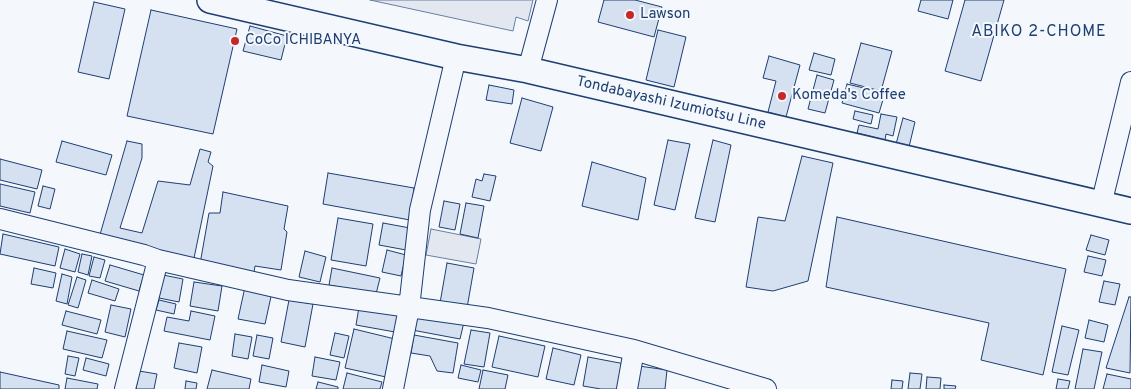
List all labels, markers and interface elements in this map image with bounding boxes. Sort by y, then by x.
place label: Lawson [640,6,690,24]
marker: Lawson [624,9,636,21]
district label: ABIKO 2-CHOME [970,23,1108,43]
place label: CoCo ICHIBANYA [245,32,361,50]
marker: CoCo ICHIBANYA [229,35,241,47]
street label: Tondabayashi Izumiotsu Line [574,73,768,135]
place label: Komeda's Coffee [792,87,906,105]
marker: Komeda's Coffee [776,90,788,102]

